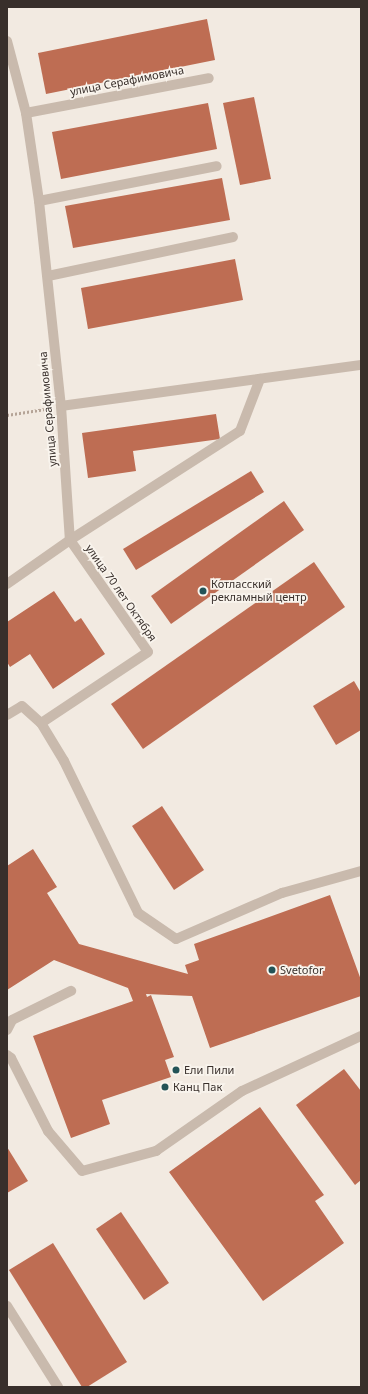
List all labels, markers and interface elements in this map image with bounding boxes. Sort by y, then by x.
street label: улица Серафимовича [69,64,185,98]
street label: улица Серафимовича [36,351,60,467]
street label: улица 70 лет Октября [83,542,159,644]
place label: Котласский рекламный центр [211,578,307,604]
marker: Котласский рекламный центр [198,586,208,596]
place label: Svetofor [280,963,323,977]
marker: Svetofor [267,965,277,975]
place label: Ели Пили [184,1063,234,1077]
marker: Ели Пили [171,1065,181,1075]
place label: Канц Пак [173,1080,222,1094]
marker: Канц Пак [160,1082,170,1092]

